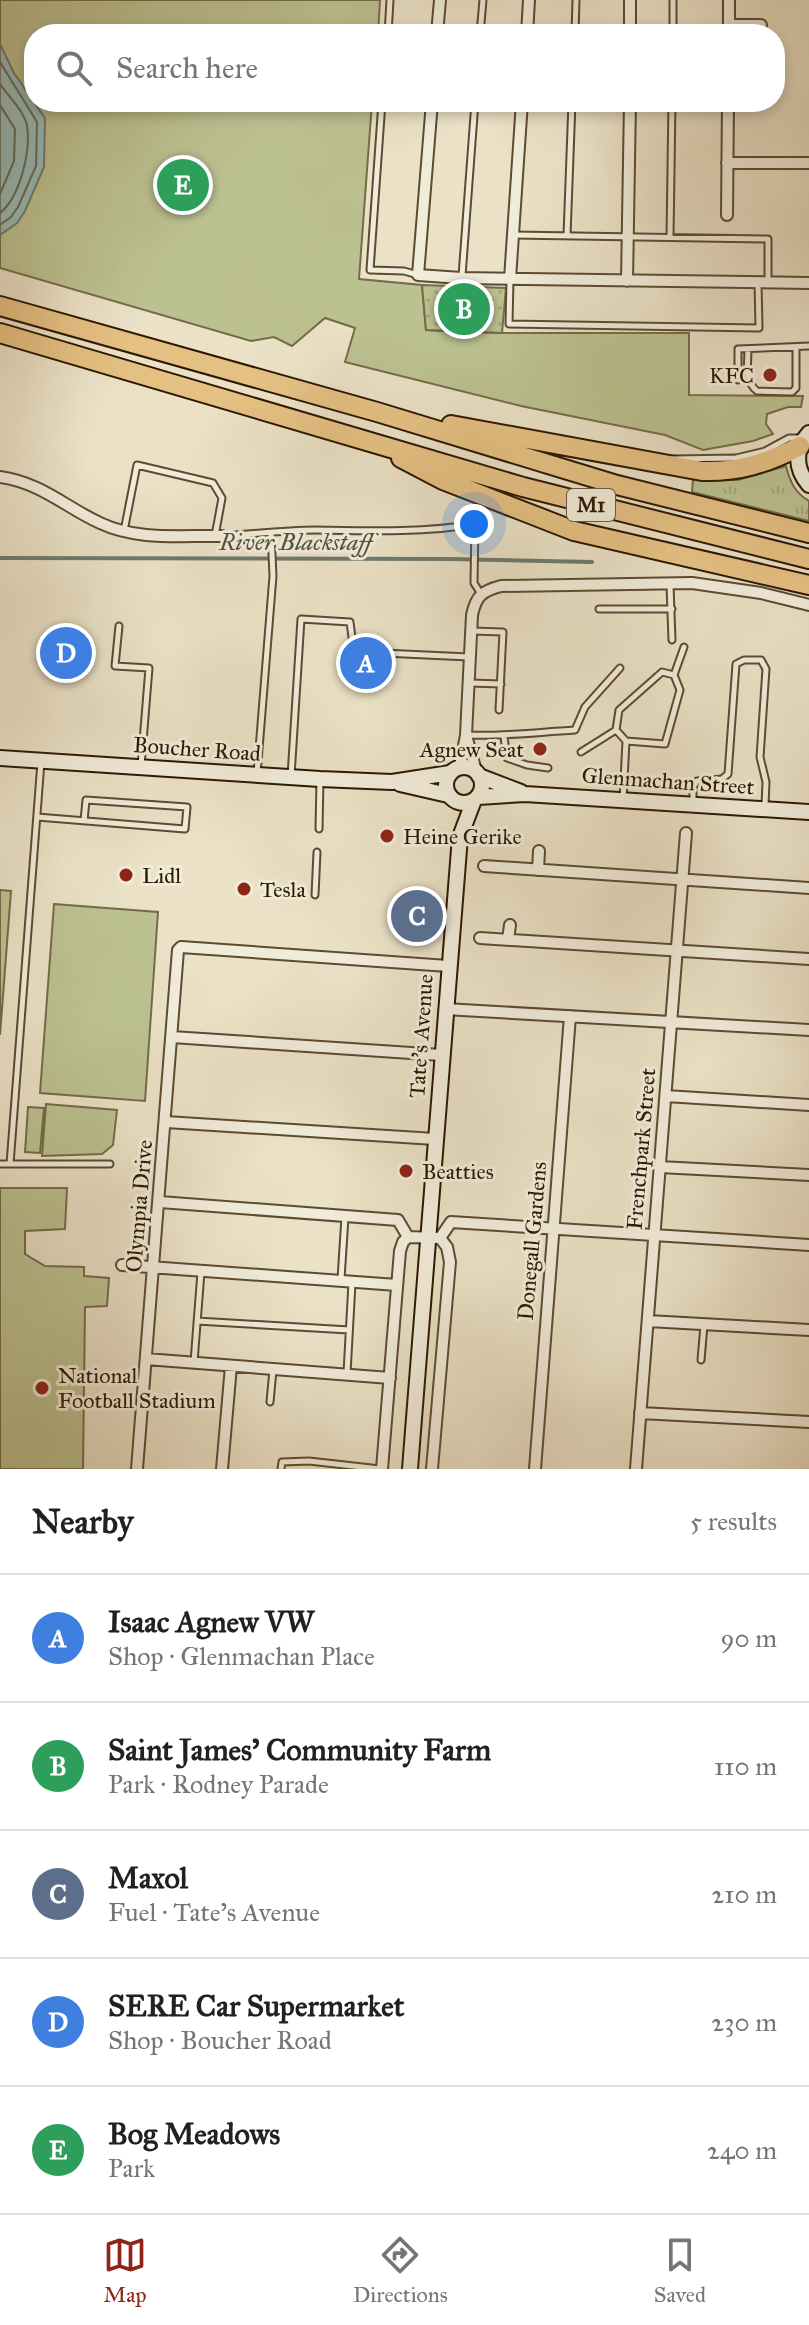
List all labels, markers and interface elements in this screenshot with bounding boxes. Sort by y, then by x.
search box [24,24,785,112]
icon: search [52,46,96,90]
text: Search here [116,50,258,86]
pin: E [157,155,209,215]
pin: B [438,279,490,339]
place label: KFC [709,362,754,389]
marker: KFC [761,366,779,384]
road number: M1 [567,489,615,521]
your location [454,504,494,544]
water label: River Blackstaff [218,527,379,558]
pin: D [40,623,92,683]
pin: A [340,633,392,693]
street label: Boucher Road [132,731,262,767]
place label: Agnew Seat [419,736,524,763]
marker: Agnew Seat [531,740,549,758]
street label: Glenmachan Street [581,762,755,801]
place label: Heine Gerike [403,823,522,850]
marker: Heine Gerike [378,827,396,845]
place label: Lidl [142,862,181,889]
marker: Lidl [117,866,135,884]
place label: Tesla [260,876,306,903]
marker: Tesla [235,880,253,898]
pin: C [391,886,443,946]
street label: Tate's Avenue [403,973,439,1099]
street label: Frenchpark Street [620,1067,662,1231]
street label: Olympia Drive [120,1139,158,1273]
place label: Beatties [422,1158,494,1185]
street label: Donegall Gardens [512,1160,552,1322]
marker: Beatties [397,1162,415,1180]
place label: National Football Stadium [58,1362,216,1414]
marker: National Football Stadium [33,1379,51,1397]
text: Nearby [32,1501,134,1542]
text: 5 results [690,1505,777,1537]
text: Isaac Agnew VW [108,1604,314,1640]
text: A [49,1622,67,1654]
text: 90 m [720,1622,777,1654]
text: Shop · Glenmachan Place [108,1640,375,1672]
text: Saint James' Community Farm [108,1732,491,1768]
text: B [49,1750,67,1782]
text: 110 m [714,1750,777,1782]
text: Park · Rodney Parade [108,1768,329,1800]
text: Maxol [108,1860,188,1896]
text: C [49,1878,67,1910]
text: 210 m [711,1878,777,1910]
text: Fuel · Tate's Avenue [108,1896,320,1928]
text: SERE Car Supermarket [108,1988,404,2024]
text: D [48,2006,68,2038]
text: 230 m [711,2006,777,2038]
text: Shop · Boucher Road [108,2024,332,2056]
text: Bog Meadows [108,2116,280,2152]
text: E [49,2134,67,2166]
text: 240 m [707,2134,777,2166]
text: Park [108,2152,155,2184]
tab: Map [103,2233,147,2308]
tab: Directions [353,2233,448,2308]
tab: Saved [654,2233,706,2308]

